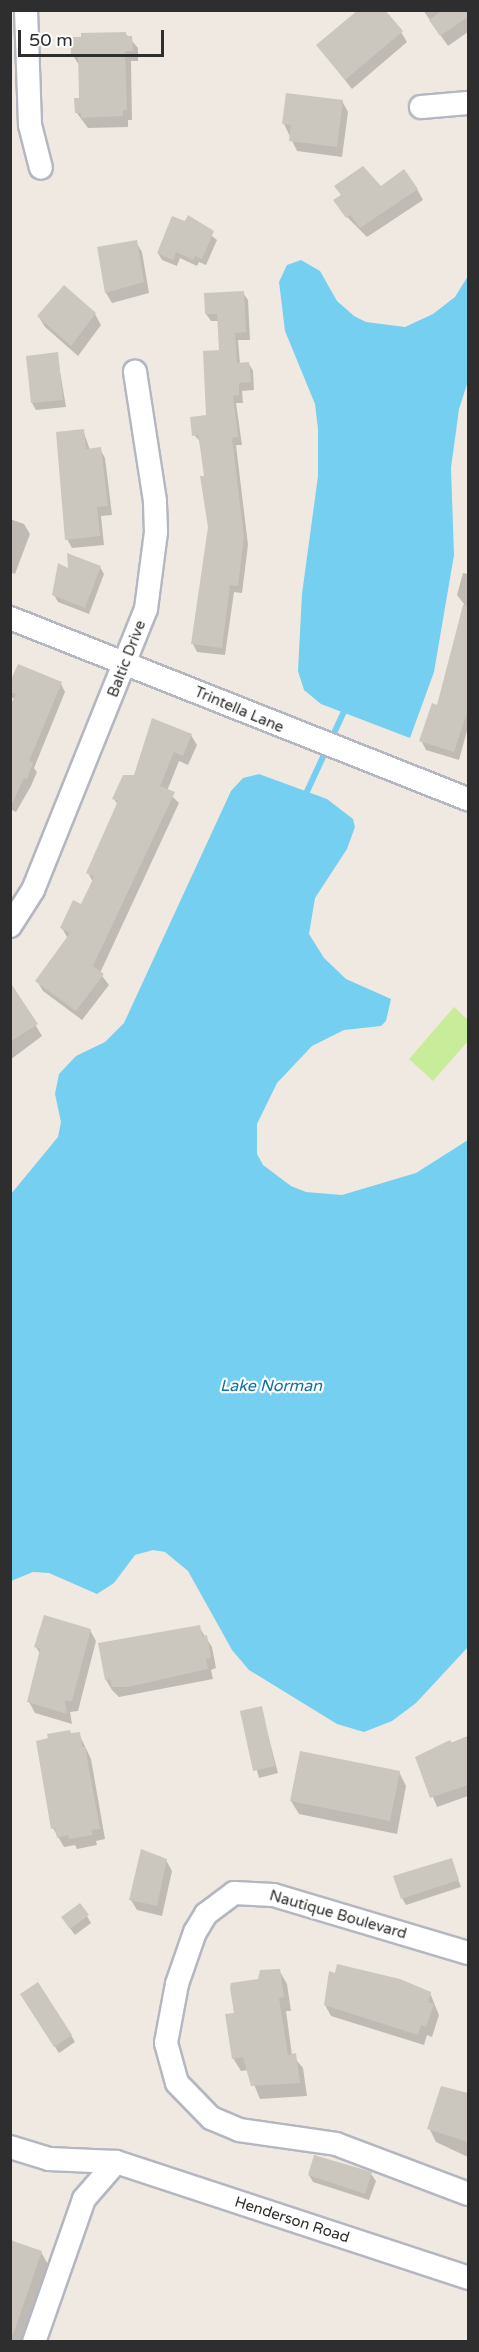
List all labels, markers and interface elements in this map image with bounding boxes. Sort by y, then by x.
scale bar [21,18,166,56]
text: 50 m [29,29,73,51]
street label: Baltic Drive [104,618,150,700]
street label: Trintella Lane [192,683,286,737]
water label: Lake Norman [220,1376,322,1396]
street label: Nautique Boulevard [267,1887,409,1943]
street label: Henderson Road [232,2193,352,2247]

